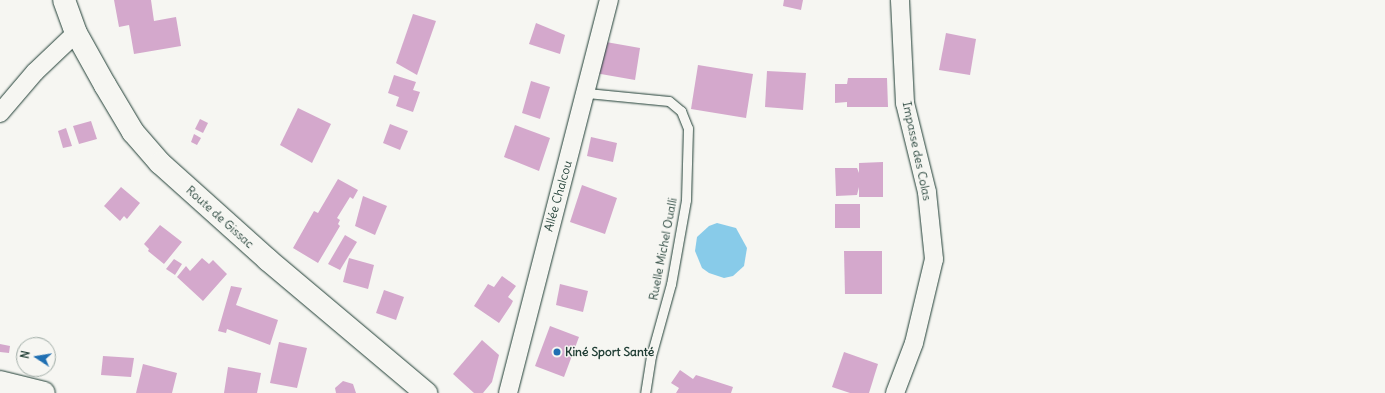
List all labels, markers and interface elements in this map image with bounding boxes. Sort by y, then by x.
street label: Impasse des Colas [899,100,935,202]
street label: Allée Chalcou [541,159,575,233]
street label: Route de Gissac [183,183,257,251]
street label: Ruelle Michel Oualli [646,196,680,302]
north arrow [16,337,56,377]
place label: Kiné Sport Santé [565,345,654,359]
marker: Kiné Sport Santé [552,347,562,357]
text: N [18,350,33,360]

